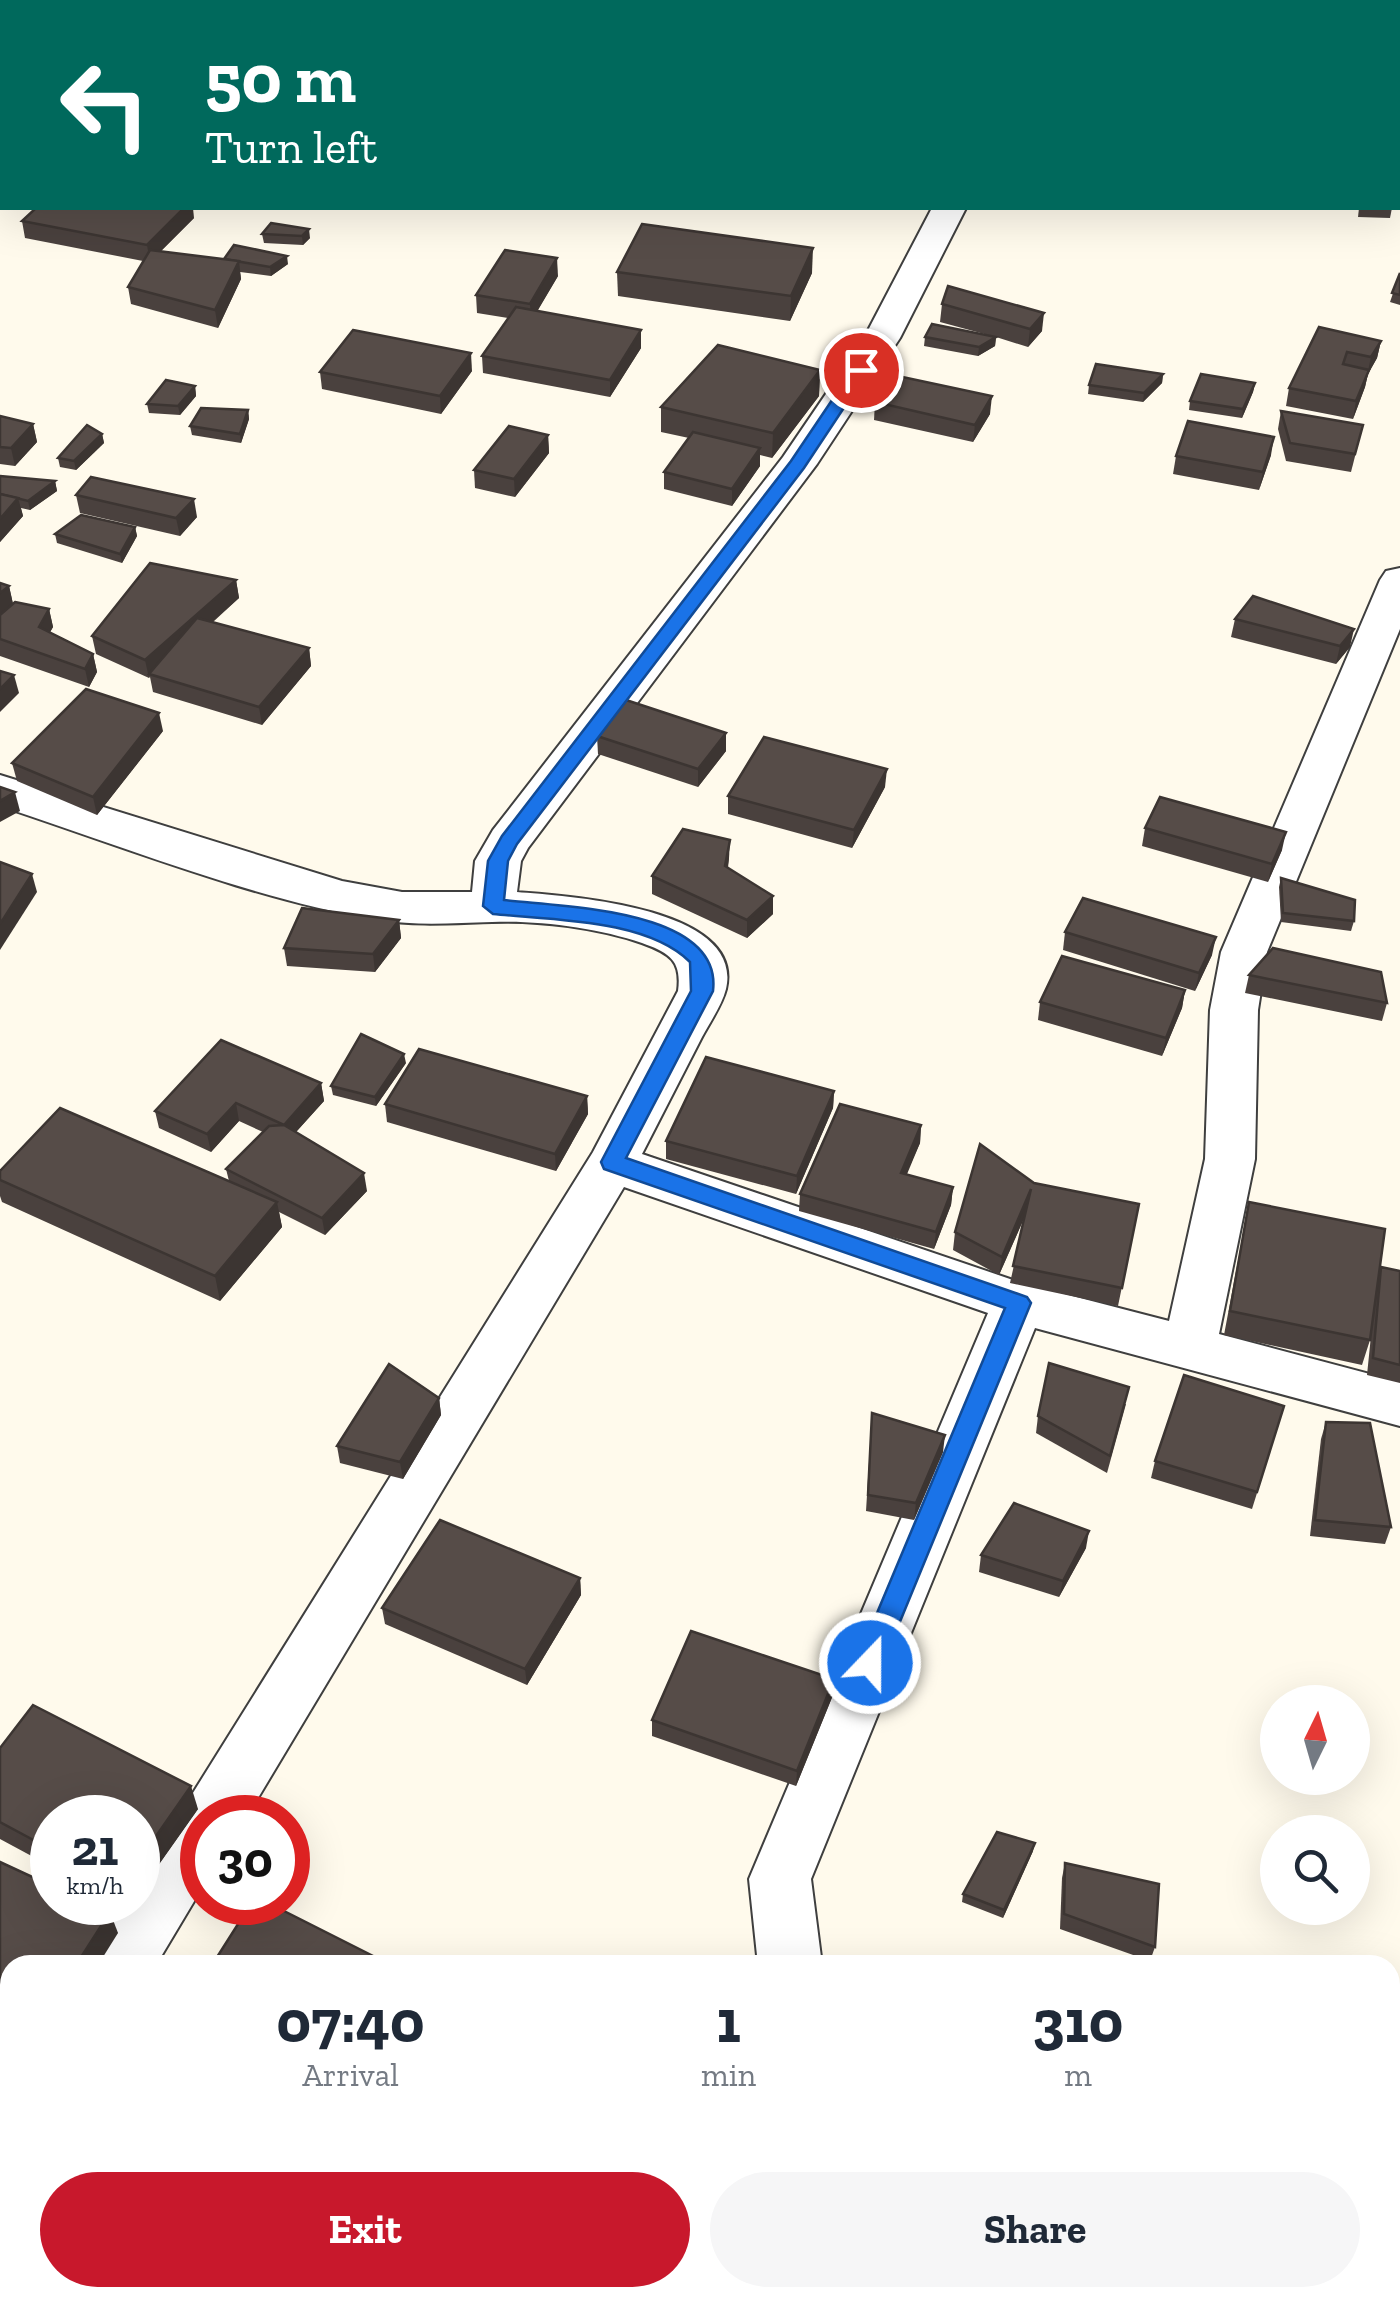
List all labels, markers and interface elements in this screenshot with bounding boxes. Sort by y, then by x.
text: 50 m [205,36,356,120]
icon: left [40,40,170,170]
text: Turn left [205,121,377,175]
pin [819,328,904,413]
icon: arrive [834,343,889,398]
position arrow [818,1611,922,1715]
north arrow [1260,1685,1370,1795]
map controls [1260,1685,1370,1925]
speed limit sign: 30 [180,1795,310,1925]
button: search [1260,1815,1370,1925]
text: 21 [71,1818,119,1878]
text: km/h [66,1870,124,1900]
text: 07:40 [277,1985,425,2057]
text: 1 [716,1985,741,2057]
text: 310 [1033,1985,1123,2057]
text: Arrival [302,2056,399,2094]
text: min [701,2056,756,2094]
text: m [1064,2056,1092,2094]
button: Exit [40,2172,690,2287]
button: Share [710,2172,1360,2287]

